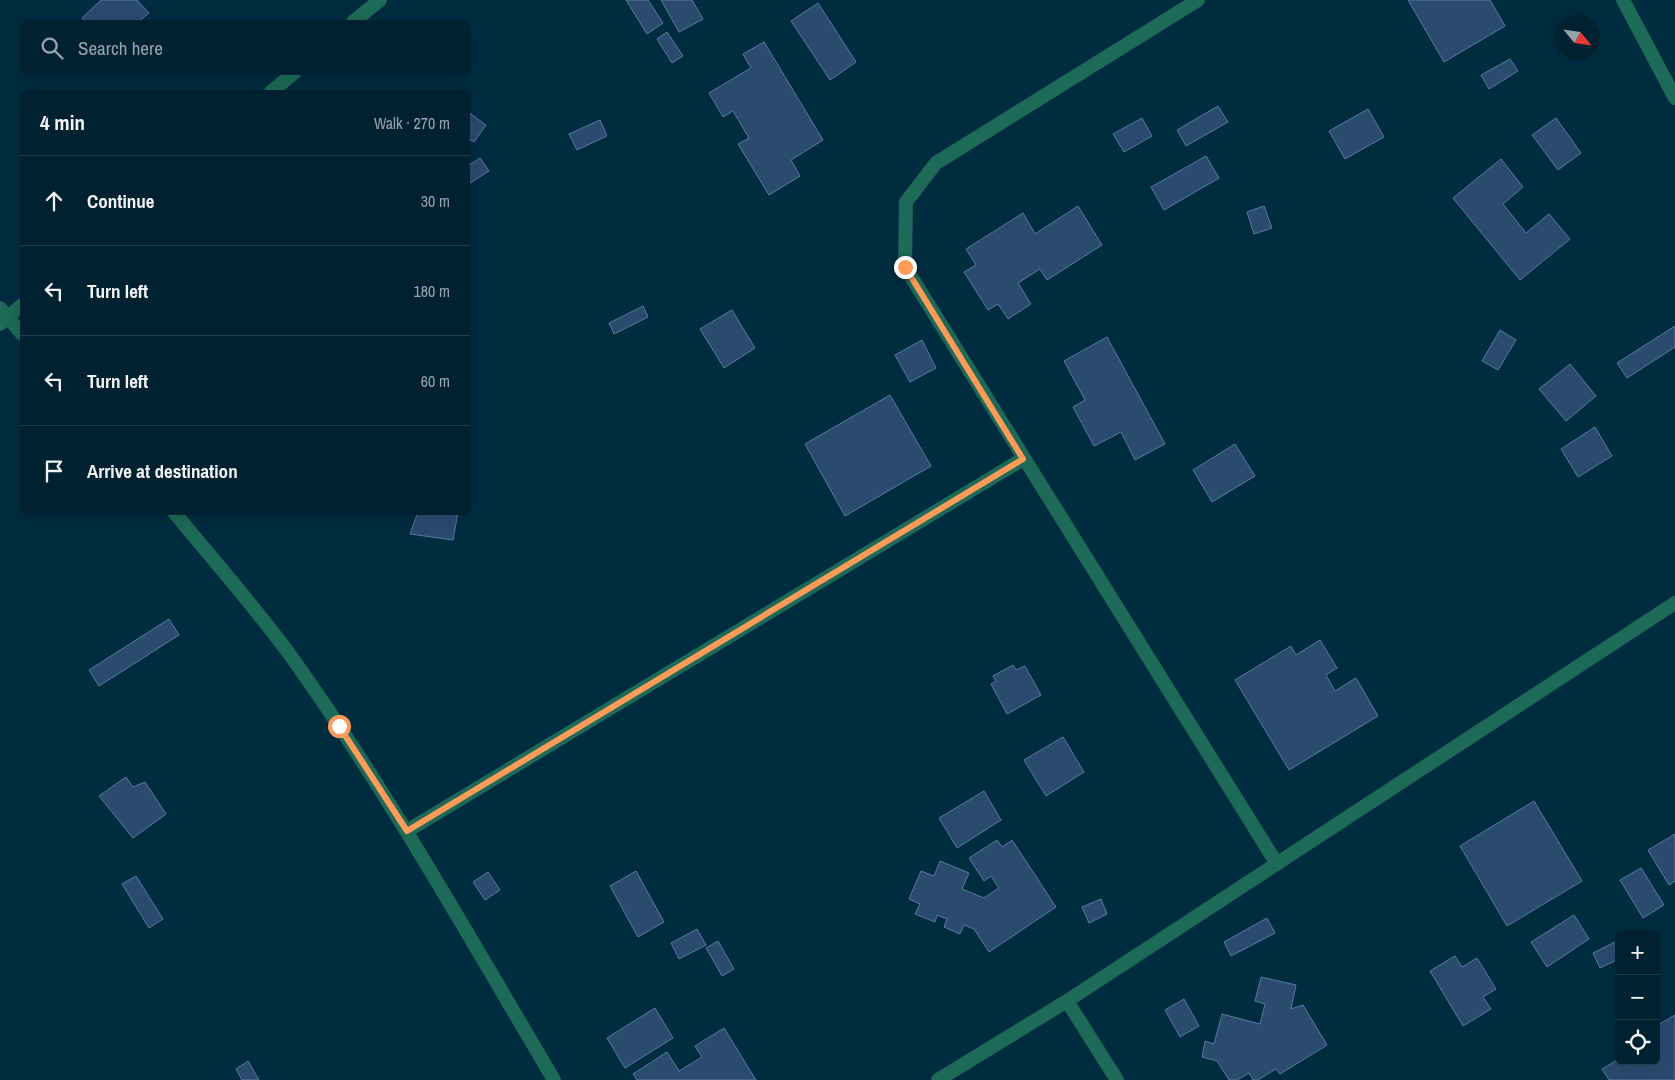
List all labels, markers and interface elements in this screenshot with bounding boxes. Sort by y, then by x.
north arrow [1555,15,1600,60]
search box [20,20,470,75]
icon: search [38,34,66,62]
text: Search here [78,35,163,61]
text: 4 min [40,108,85,137]
text: Walk · 270 m [374,112,450,134]
icon: ahead [40,187,68,215]
text: Continue [87,188,155,214]
text: 30 m [421,190,450,212]
route end [894,256,917,279]
icon: left [40,277,68,305]
text: Turn left [87,278,148,304]
text: 180 m [414,280,450,302]
icon: left [40,367,68,395]
text: Turn left [87,368,148,394]
text: 60 m [421,370,450,392]
icon: arrive [40,457,68,485]
text: Arrive at destination [87,458,238,484]
route start [328,715,351,738]
map controls [1615,930,1660,1065]
button: + [1615,930,1660,975]
button: − [1615,975,1660,1020]
button: locate [1615,1020,1660,1065]

